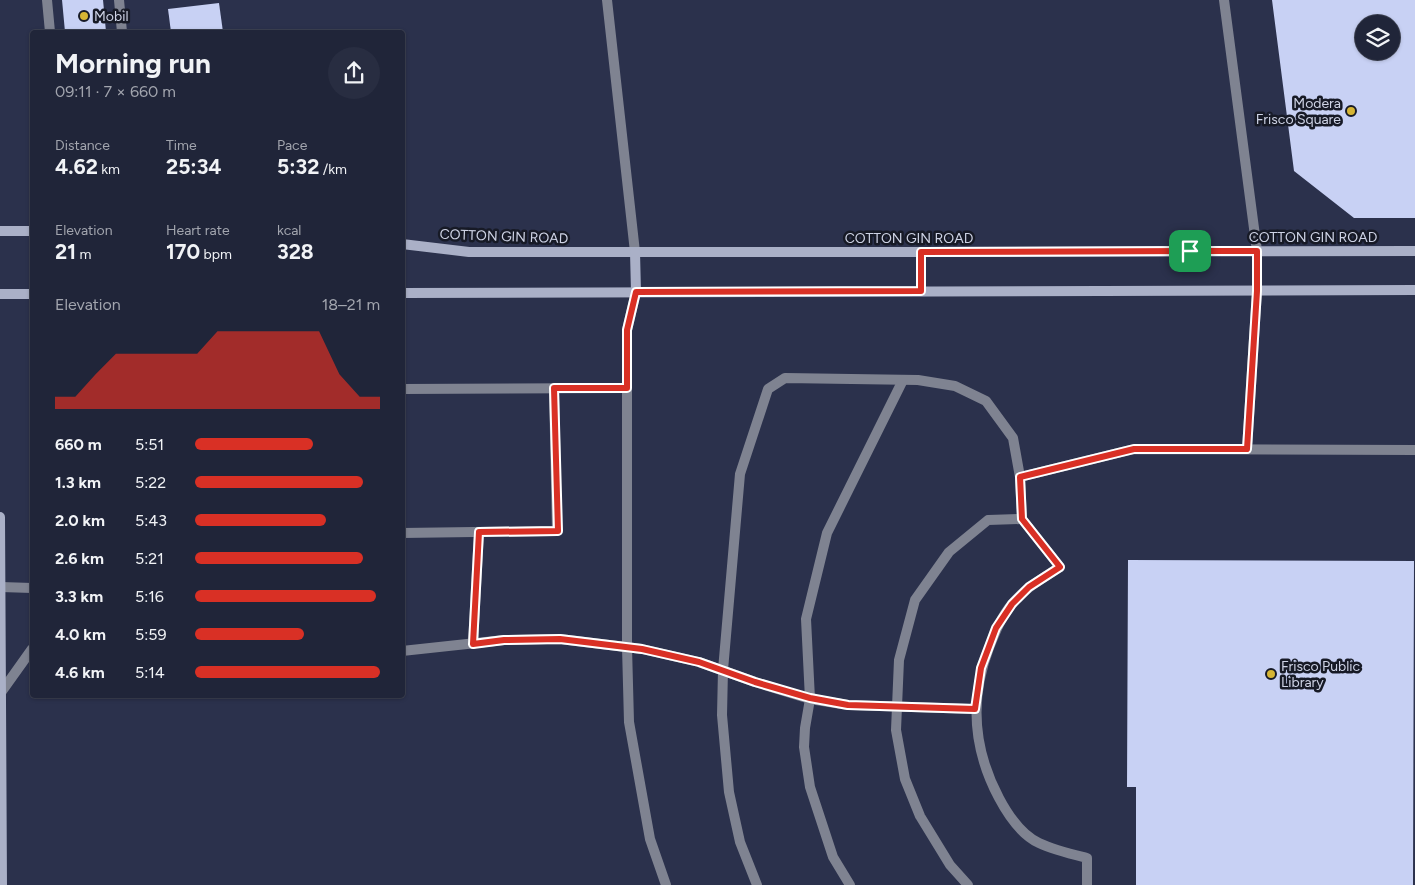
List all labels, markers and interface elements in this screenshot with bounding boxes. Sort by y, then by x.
place label: Mobil [94,8,129,25]
marker: Mobil [78,10,90,22]
map controls [1355,15,1400,60]
button: layers [1355,15,1400,60]
text: Morning run [55,46,211,80]
button: share [328,47,380,99]
text: 09:11 · 7 × 660 m [55,82,176,101]
place label: Modera Frisco Square [1256,95,1341,128]
marker: Modera Frisco Square [1345,105,1357,117]
text: Distance [55,137,110,154]
text: Time [166,137,197,154]
text: Pace [277,137,307,154]
text: 4.62 [55,154,98,179]
text: 25:34 [166,154,222,179]
text: 5:32 [277,154,319,179]
text: km [98,161,120,178]
text: /km [319,161,347,178]
text: Elevation [55,222,113,239]
text: Heart rate [166,222,230,239]
text: kcal [277,222,301,239]
street label: COTTON GIN ROAD [439,226,569,247]
street label: COTTON GIN ROAD [1249,229,1377,246]
street label: COTTON GIN ROAD [845,230,973,247]
pin [1169,230,1211,272]
icon: arrive [1176,237,1204,265]
text: 21 [55,239,76,264]
text: 170 [166,239,200,264]
text: 328 [277,239,314,264]
text: m [76,246,91,263]
text: bpm [200,246,232,263]
text: Elevation [55,295,121,314]
text: 18–21 m [322,295,380,314]
text: 660 m [55,435,102,454]
text: 5:51 [135,435,164,454]
text: 1.3 km [55,473,101,492]
text: 5:22 [135,473,166,492]
text: 2.0 km [55,511,105,530]
text: 5:43 [135,511,167,530]
text: 2.6 km [55,549,104,568]
text: 5:21 [135,549,164,568]
text: 3.3 km [55,587,103,606]
text: 5:16 [135,587,164,606]
text: 4.0 km [55,625,106,644]
text: 5:59 [135,625,167,644]
place label: Frisco Public Library [1281,658,1361,691]
text: 4.6 km [55,663,105,682]
text: 5:14 [135,663,165,682]
marker: Frisco Public Library [1265,668,1277,680]

